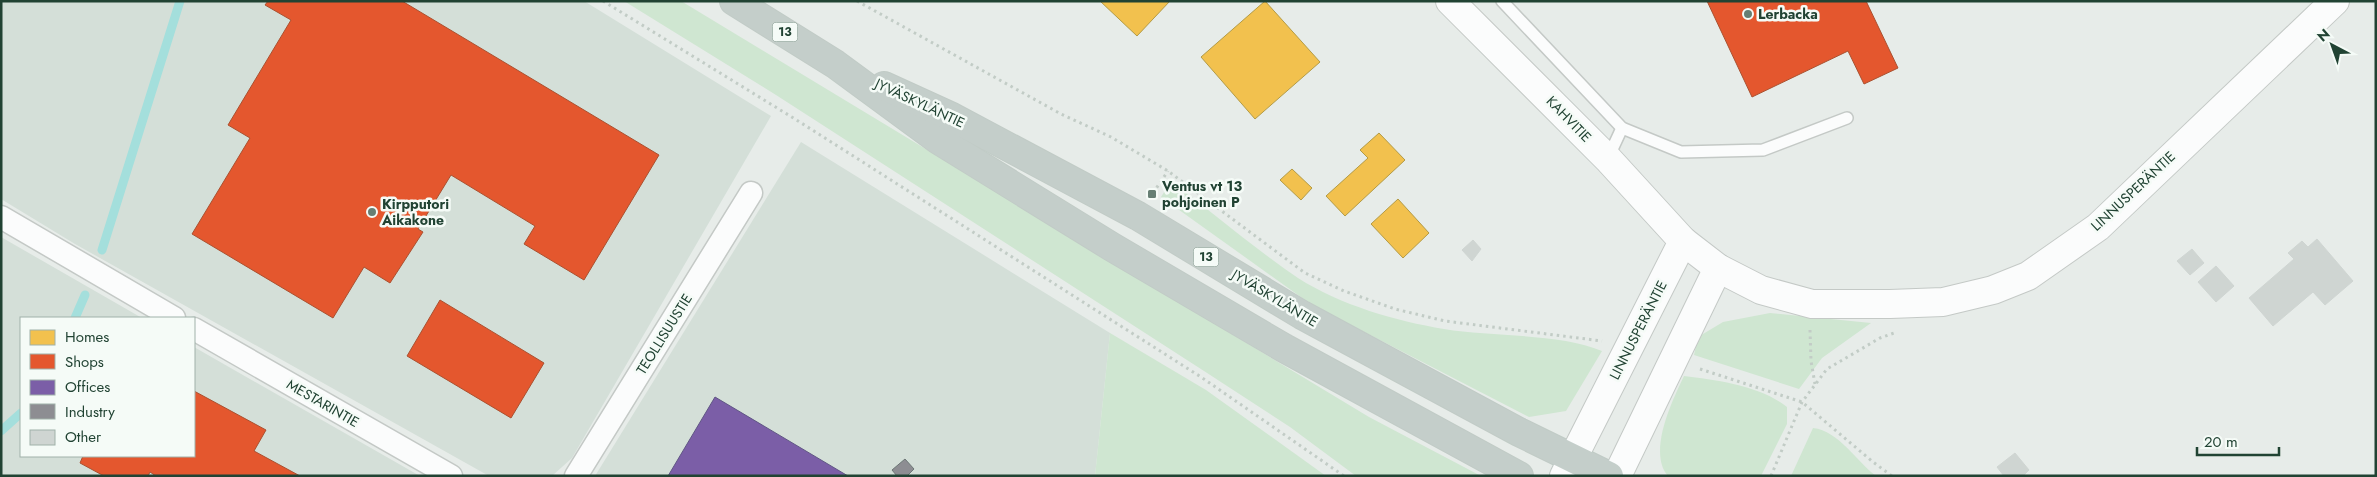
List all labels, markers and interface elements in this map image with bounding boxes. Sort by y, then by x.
place label: Lerbacka [1758,4,1818,24]
marker: Lerbacka [1742,8,1754,20]
north arrow [2307,20,2357,70]
road number: 13 [772,22,798,42]
text: N [2313,24,2334,46]
street label: JYVÄSKYLÄNTIE [870,73,968,133]
street label: KAHVITIE [1542,91,1596,147]
street label: LINNUSPERÄNTIE [2086,147,2180,235]
place label: Ventus vt 13 pohjoinen P [1161,176,1242,212]
marker: Ventus vt 13 pohjoinen P [1146,188,1158,200]
place label: Kirpputori Aikakone [381,194,449,230]
marker: Kirpputori Aikakone [366,206,378,218]
road number: 13 [1194,248,1218,266]
street label: JYVÄSKYLÄNTIE [1227,263,1322,332]
street label: LINNUSPERÄNTIE [1604,277,1672,383]
street label: TEOLLISUUSTIE [631,290,697,378]
legend [20,317,195,457]
text: Homes [65,326,109,348]
text: Shops [65,351,104,373]
street label: MESTARINTIE [283,374,363,432]
text: Offices [65,376,110,398]
text: Industry [65,401,115,423]
scale bar [2197,424,2280,456]
text: Other [65,426,102,448]
text: 20 m [2204,431,2238,453]

